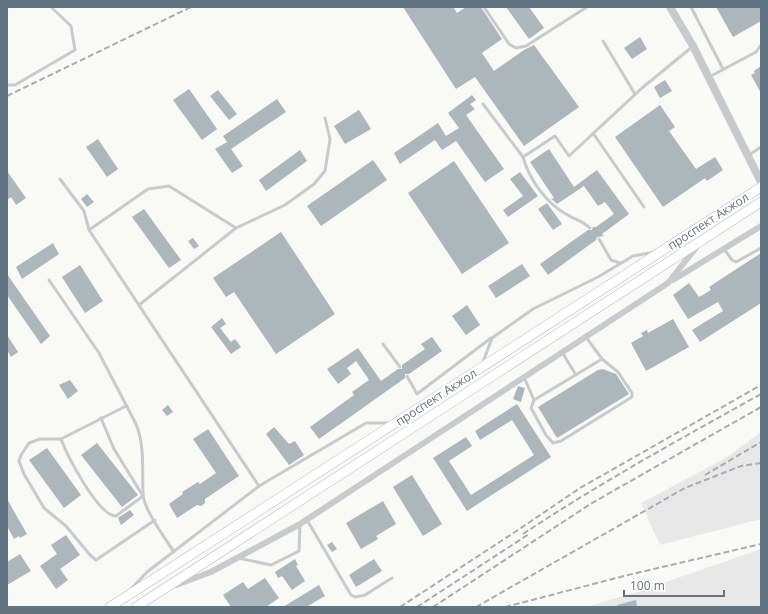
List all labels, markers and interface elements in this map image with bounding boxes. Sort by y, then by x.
street label: проспект Акжол [664,188,752,254]
street label: проспект Акжол [392,364,480,430]
scale bar [624,572,724,598]
text: 100 m [630,577,665,594]

